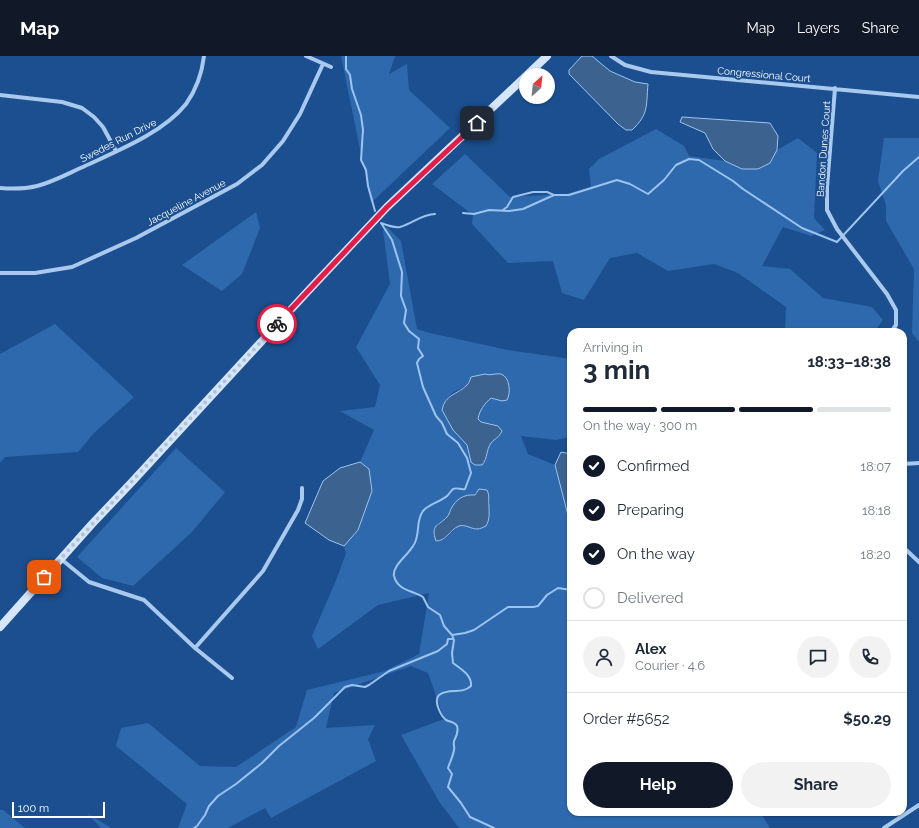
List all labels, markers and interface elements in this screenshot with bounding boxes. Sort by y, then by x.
text: Map [20,17,59,39]
text: Map [747,20,775,36]
text: Layers [797,20,840,36]
text: Share [862,20,899,36]
street label: Congressional Court [717,65,812,84]
north arrow [519,68,555,104]
map controls [519,68,555,104]
street label: Bandon Dunes Court [815,100,832,197]
pin [460,106,494,140]
icon: home [466,112,488,134]
street label: Swedes Run Drive [78,116,158,164]
street label: Jacqueline Avenue [145,177,228,228]
courier [257,304,297,344]
icon: bike [266,313,288,335]
text: Arriving in [583,340,643,355]
text: 18:33–18:38 [807,353,891,371]
text: 3 min [583,355,650,385]
text: On the way · 300 m [583,418,697,433]
icon: check [583,455,605,477]
text: Confirmed [617,457,690,475]
text: 18:07 [860,459,891,474]
icon: check [583,499,605,521]
text: Preparing [617,501,684,519]
text: 18:18 [862,503,891,518]
icon: check [583,543,605,565]
text: On the way [617,545,695,563]
text: 18:20 [861,547,891,562]
pin [27,560,61,594]
icon: bag [33,566,55,588]
text: Delivered [617,589,684,607]
button: person [583,636,625,678]
button: chat [797,636,839,678]
button: phone [849,636,891,678]
text: Alex [635,640,666,658]
text: Courier · 4.6 [635,658,705,673]
text: Order #5652 [583,710,670,728]
text: $50.29 [843,710,891,728]
button: Help [583,762,733,808]
button: Share [741,762,891,808]
scale bar [12,800,105,819]
text: 100 m [18,802,49,815]

